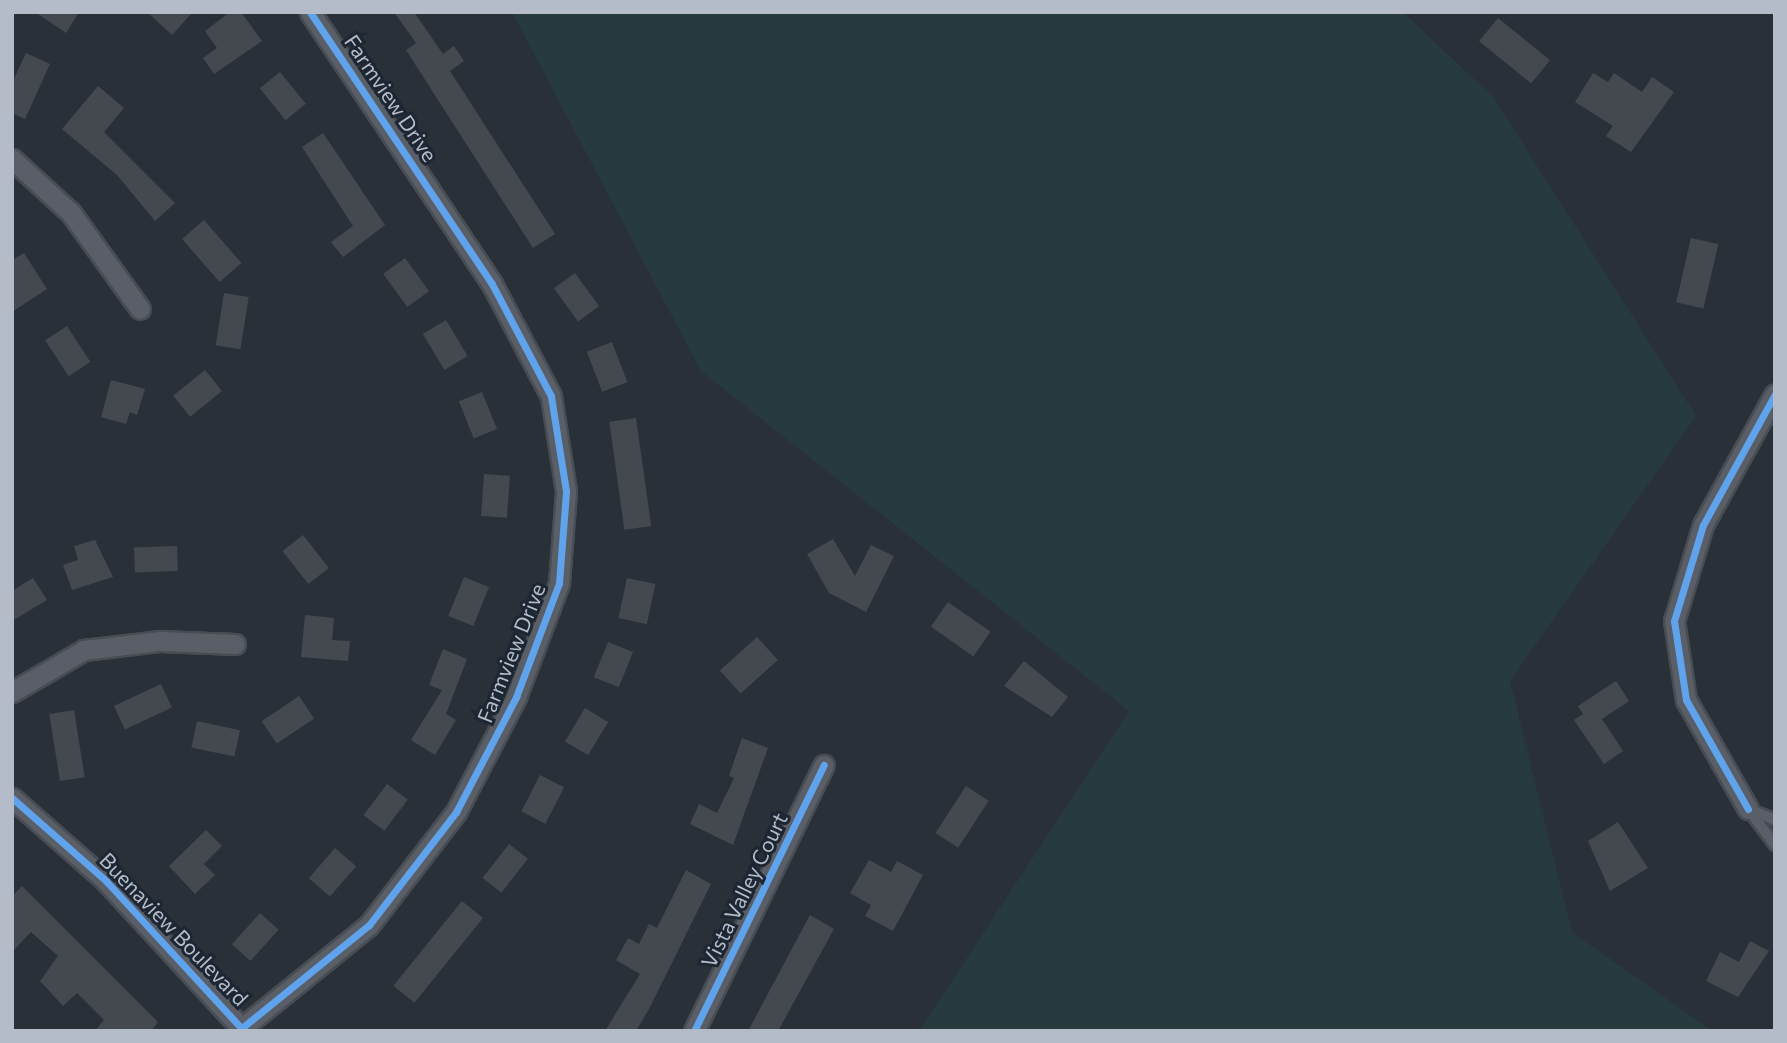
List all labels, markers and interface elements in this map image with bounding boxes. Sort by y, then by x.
street label: Farmview Drive [339,30,443,166]
street label: Farmview Drive [472,580,550,726]
street label: Vista Valley Court [696,808,792,972]
street label: Buenaview Boulevard [95,847,253,1011]

